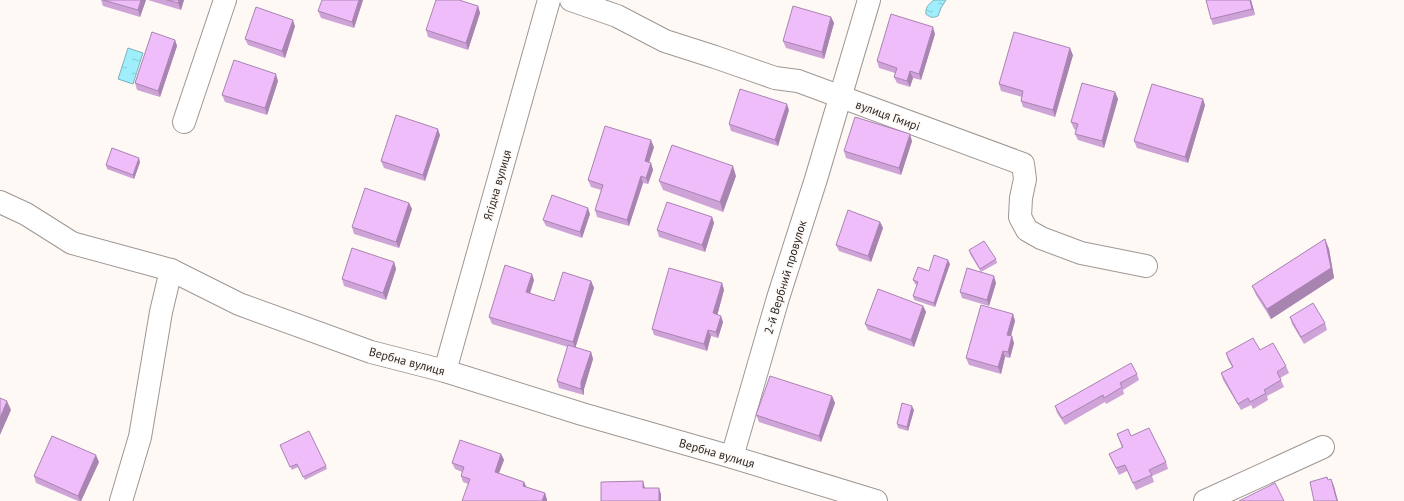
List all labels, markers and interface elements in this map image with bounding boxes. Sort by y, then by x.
street label: вулиця Гмирі [854,96,922,134]
street label: Ягідна вулиця [480,148,514,222]
street label: 2-й Вербний провулок [761,218,810,336]
street label: Вербна вулиця [367,344,447,378]
street label: Вербна вулиця [677,435,757,471]

